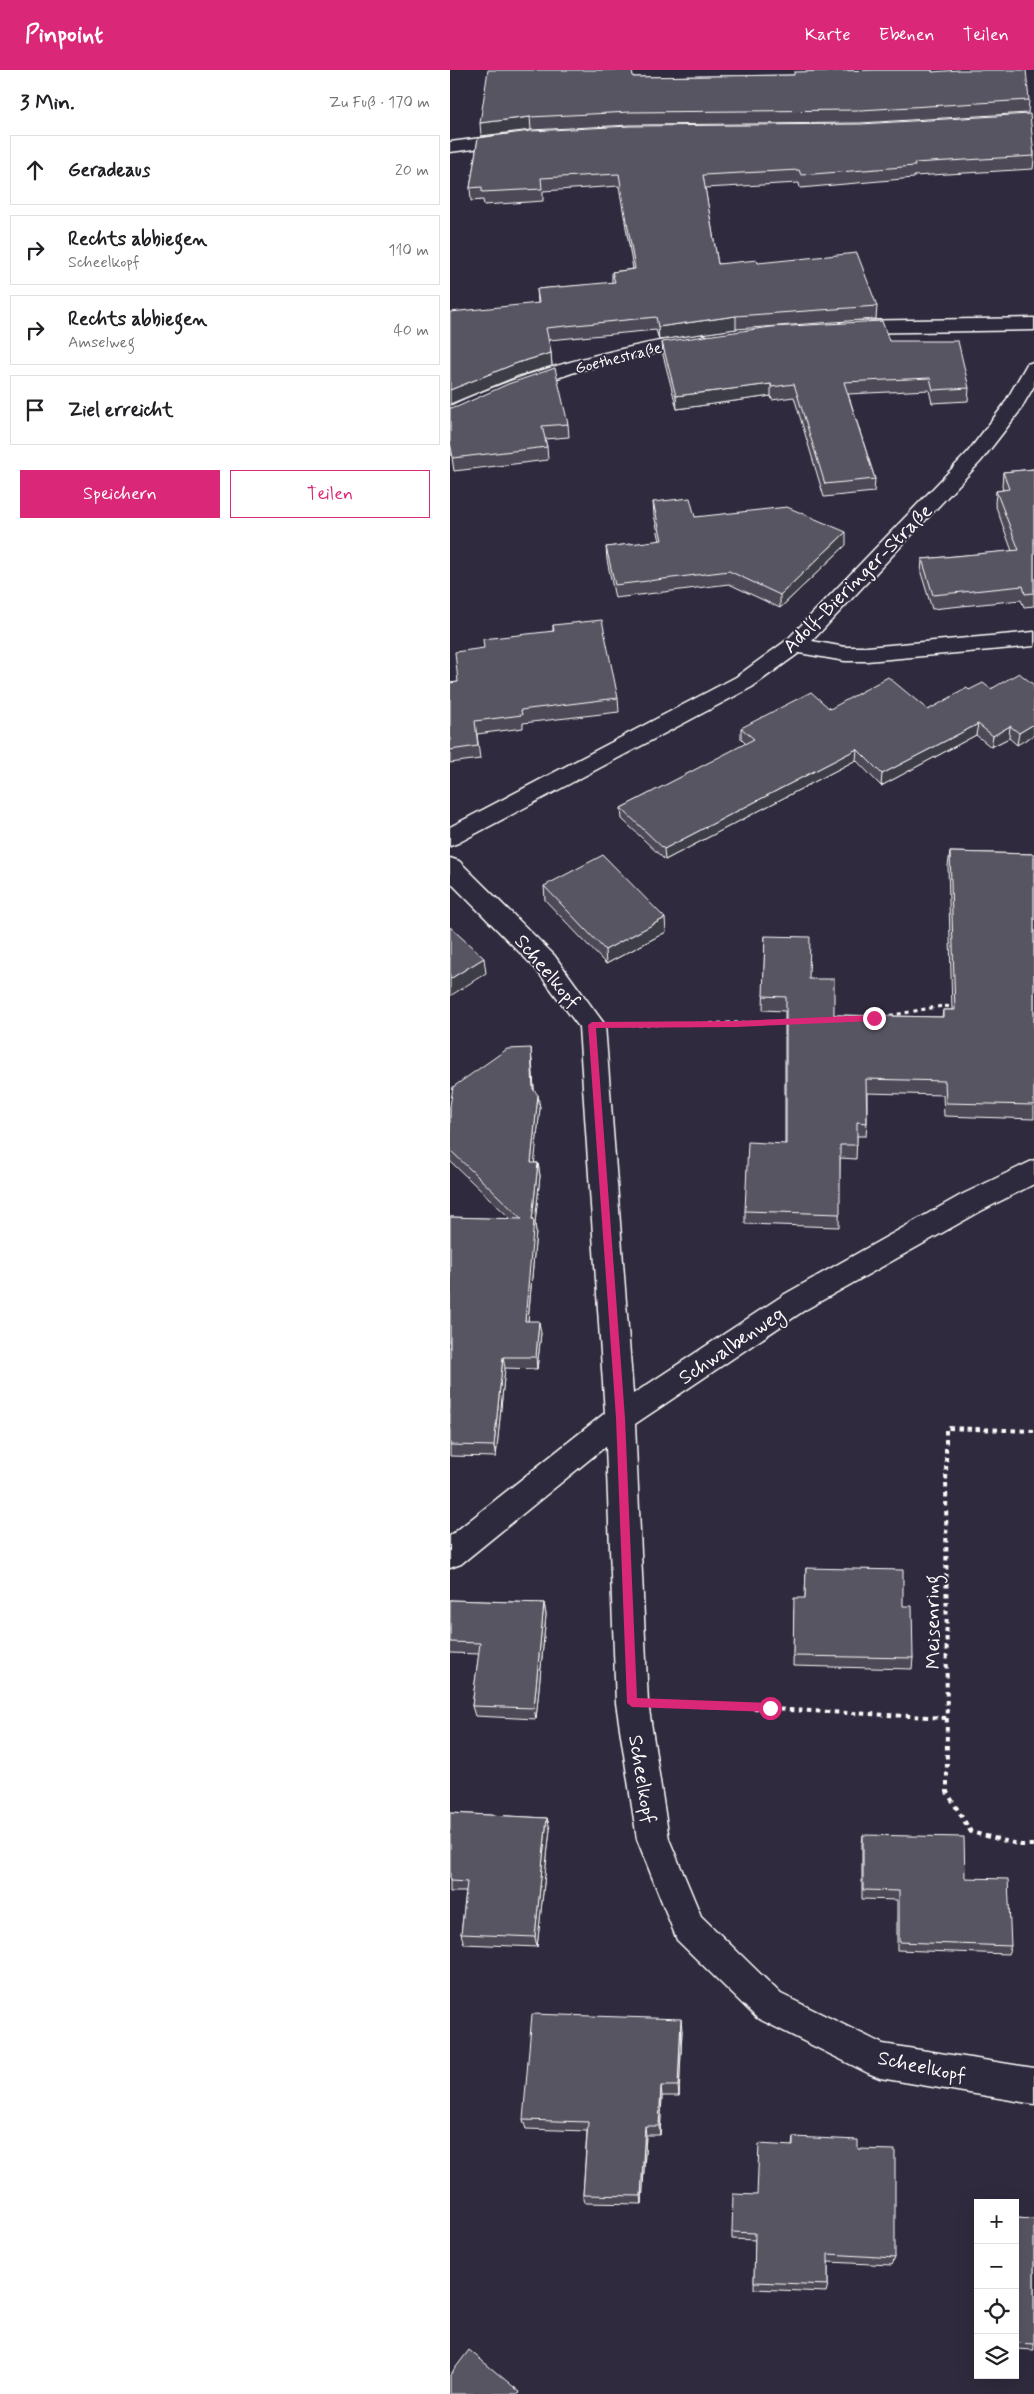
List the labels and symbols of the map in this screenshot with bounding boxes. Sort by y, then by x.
street label: Goethestraße [573,338,664,379]
street label: Adolf-Bieringer-Straße [777,498,939,660]
street label: Scheelkopf [508,929,586,1015]
route end [863,1007,886,1030]
street label: Schwalbenweg [674,1301,791,1392]
street label: Meisenring [919,1574,950,1670]
route start [759,1697,782,1720]
street label: Scheelkopf [621,1733,662,1826]
street label: Scheelkopf [875,2045,968,2090]

